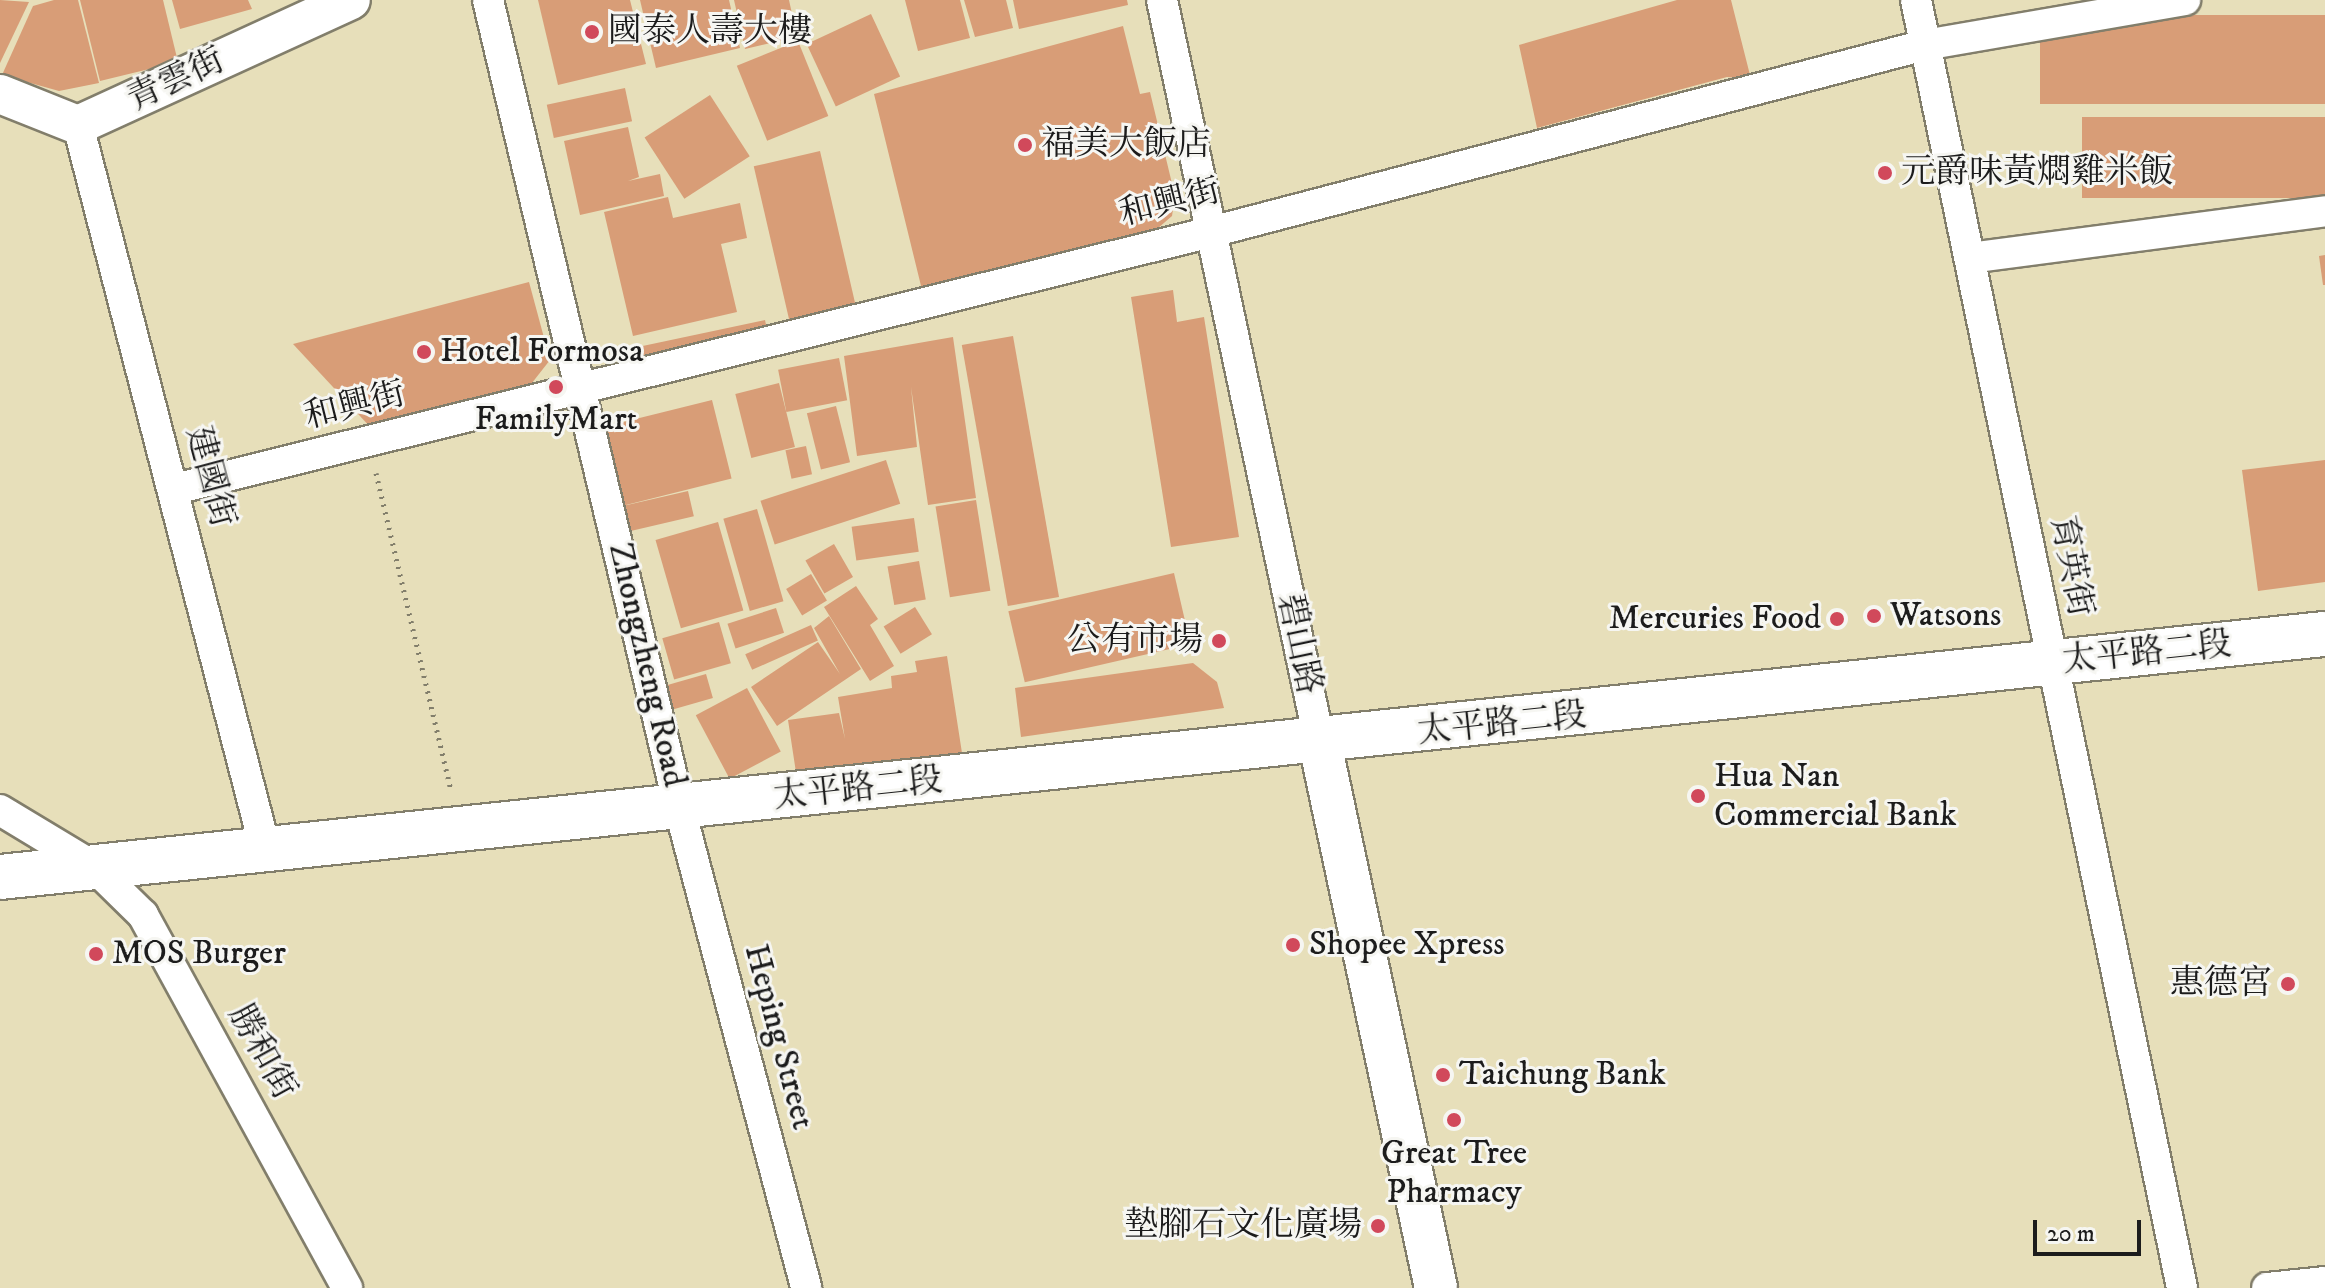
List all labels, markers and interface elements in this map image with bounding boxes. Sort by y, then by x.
place label: 國泰人壽大樓 [608,12,812,52]
marker: 國泰人壽大樓 [583,23,601,41]
street label: 青雲街 [121,40,231,120]
place label: 福美大飯店 [1041,125,1211,165]
marker: 福美大飯店 [1016,136,1034,154]
place label: 元爵味黃燜雞米飯 [1901,153,2173,193]
marker: 元爵味黃燜雞米飯 [1876,164,1894,182]
street label: 和興街 [1116,171,1224,235]
place label: Hotel Formosa [440,332,644,372]
marker: Hotel Formosa [415,343,433,361]
street label: 和興街 [301,374,409,438]
marker: FamilyMart [547,378,565,396]
place label: FamilyMart [475,400,637,440]
street label: 建國街 [177,422,243,532]
street label: 育英街 [2041,512,2101,620]
street label: Zhongzheng Road [599,539,695,791]
street label: 碧山路 [1268,590,1330,698]
place label: Watsons [1890,596,2001,636]
place label: Mercuries Food [1609,599,1821,639]
marker: Watsons [1865,607,1883,625]
marker: Mercuries Food [1828,610,1846,628]
place label: 公有市場 [1067,621,1203,661]
street label: 太平路二段 [2060,624,2234,682]
marker: 公有市場 [1210,632,1228,650]
street label: 太平路二段 [1415,695,1589,753]
place label: Hua Nan Commercial Bank [1714,756,1957,836]
street label: 太平路二段 [771,760,945,818]
marker: Hua Nan Commercial Bank [1689,787,1707,805]
place label: Shopee Xpress [1309,925,1505,965]
place label: MOS Burger [112,934,286,974]
marker: Shopee Xpress [1284,936,1302,954]
street label: Heping Street [735,940,823,1134]
marker: MOS Burger [87,945,105,963]
place label: 惠德宮 [2170,964,2272,1004]
marker: 惠德宮 [2279,975,2297,993]
street label: 勝和街 [219,998,305,1106]
place label: Taichung Bank [1459,1055,1666,1095]
marker: Taichung Bank [1434,1066,1452,1084]
marker: Great Tree Pharmacy [1445,1111,1463,1129]
place label: Great Tree Pharmacy [1381,1133,1527,1212]
scale bar [2037,1204,2145,1254]
place label: 墊腳石文化廣場 [1124,1206,1362,1246]
marker: 墊腳石文化廣場 [1369,1217,1387,1235]
text: 20 m [2047,1219,2095,1249]

